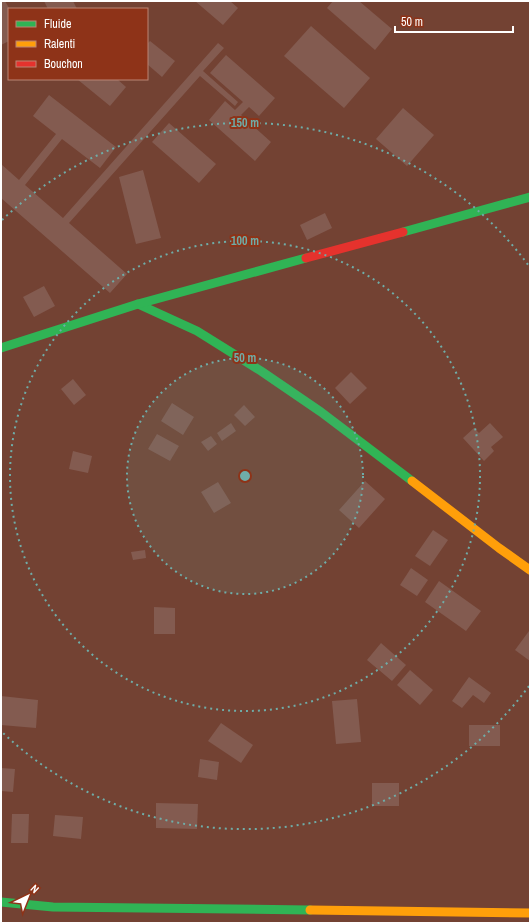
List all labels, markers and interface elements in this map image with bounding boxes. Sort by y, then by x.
legend [8,8,148,80]
scale bar [395,8,513,34]
text: 50 m [401,14,423,30]
text: Fluide [44,16,71,32]
text: Ralenti [44,36,75,52]
text: Bouchon [44,56,83,72]
text: 150 m [231,115,259,131]
text: 100 m [231,233,259,249]
text: 50 m [234,350,256,366]
centre of rings [238,469,252,483]
north arrow [8,876,48,916]
text: N [28,881,42,896]

